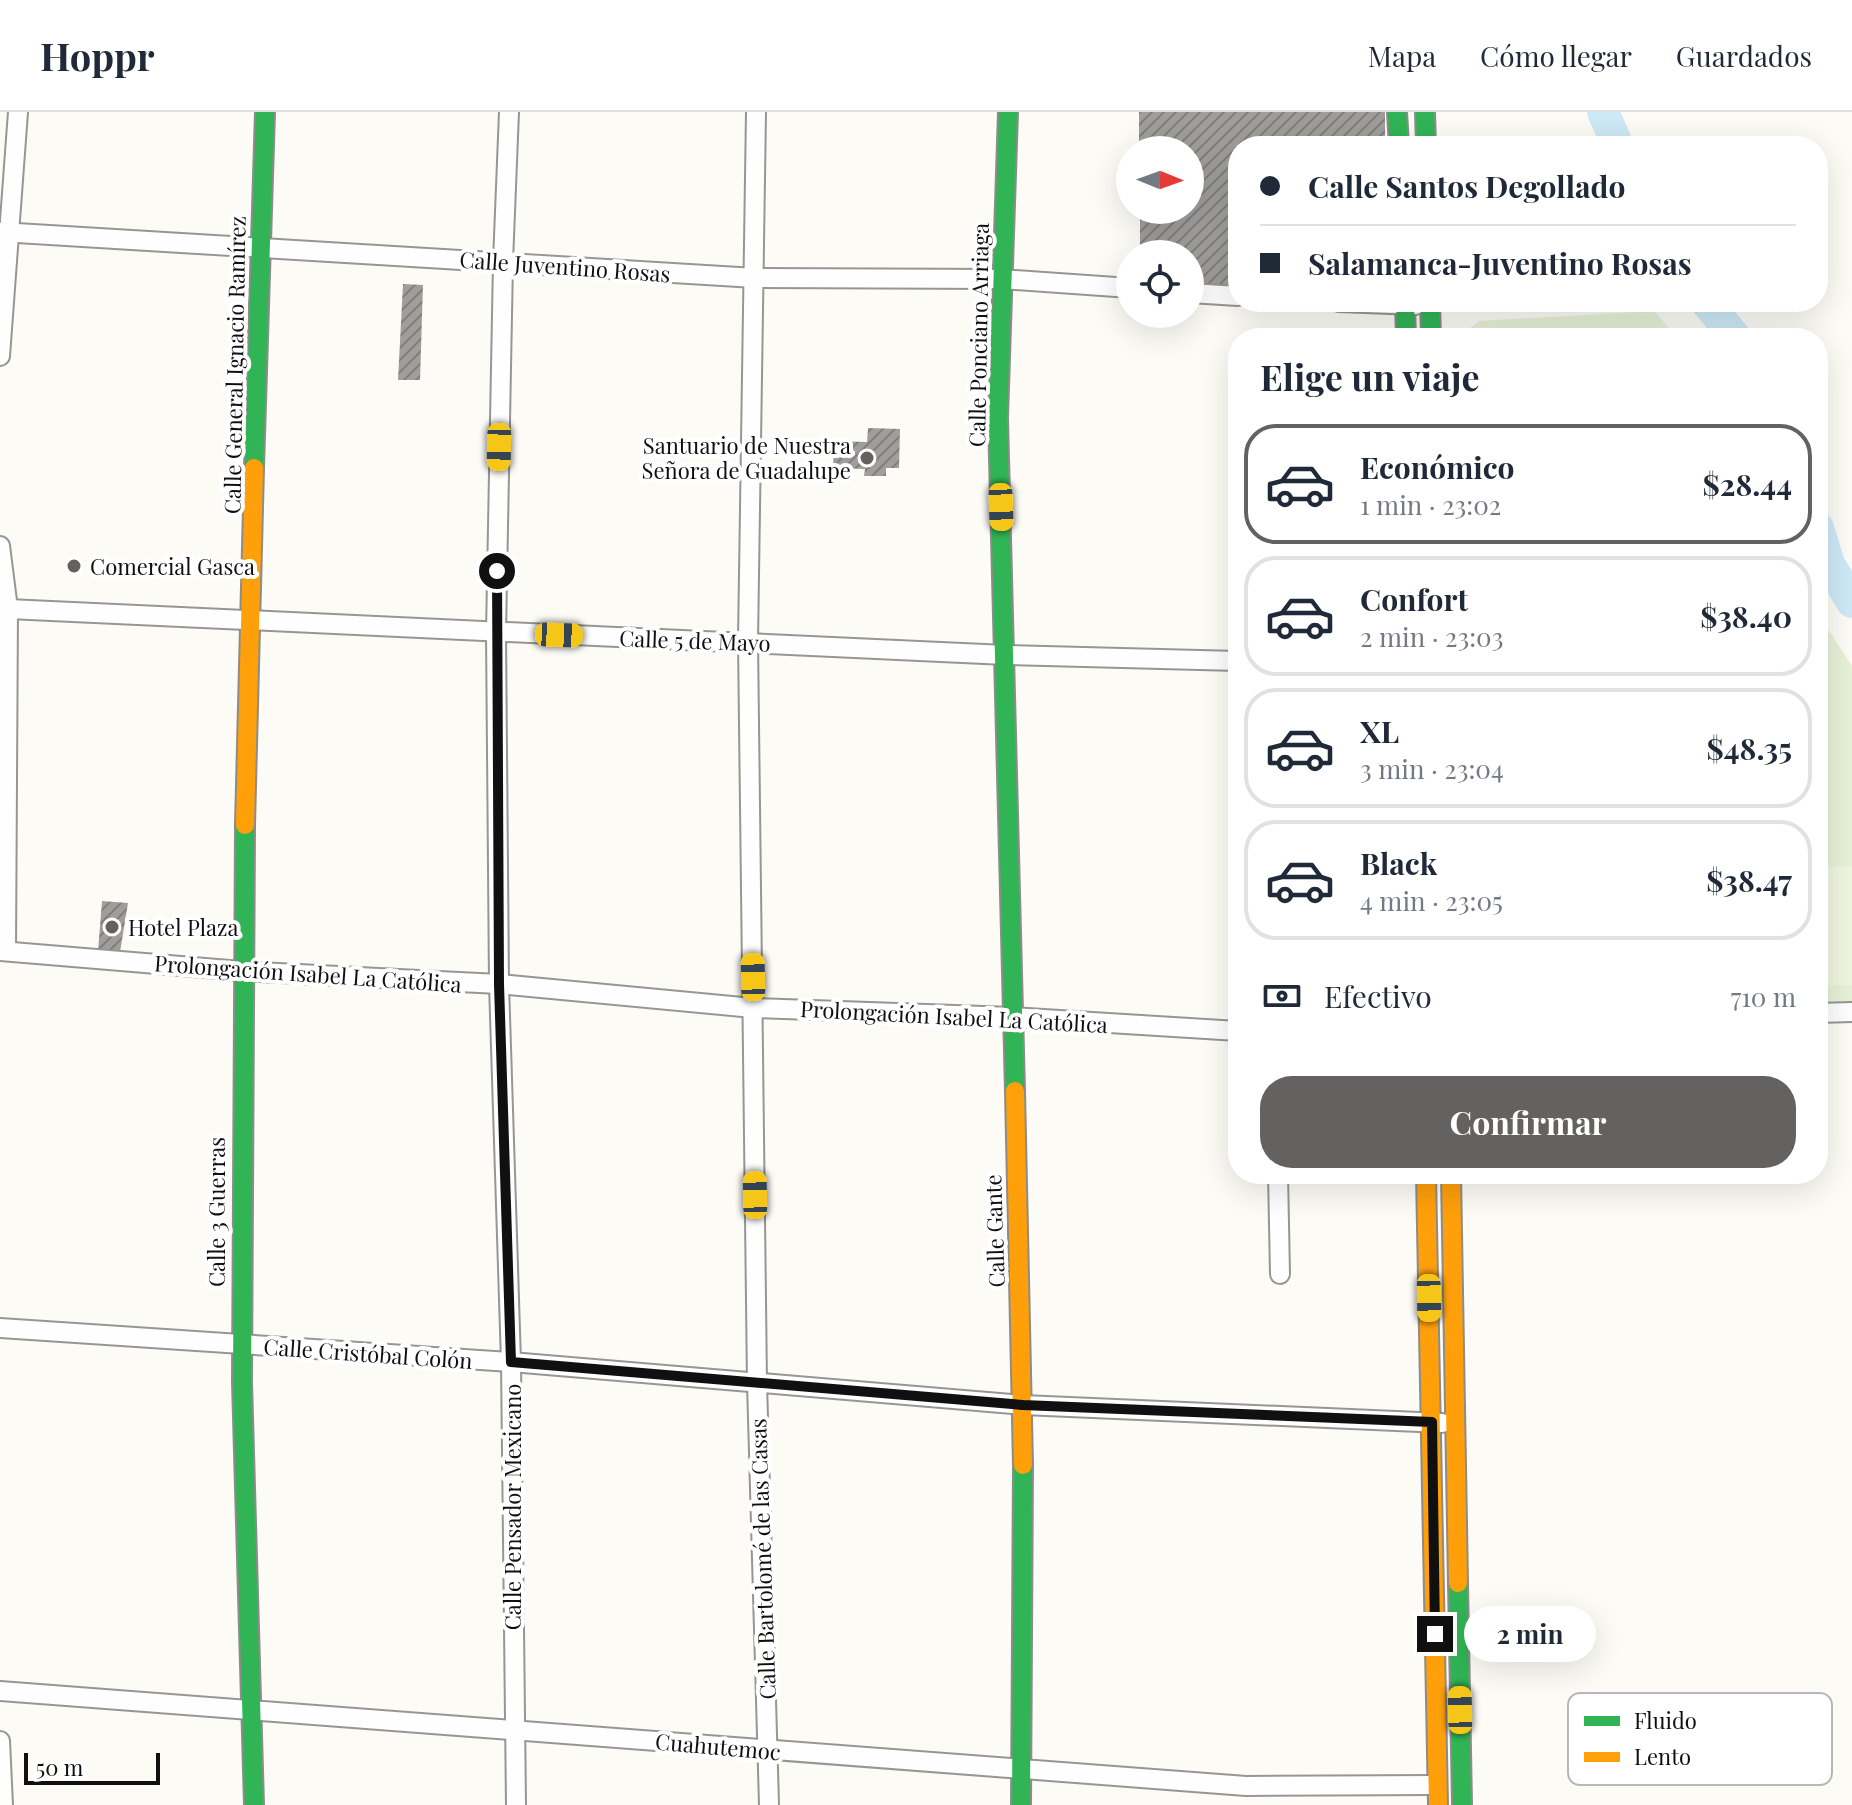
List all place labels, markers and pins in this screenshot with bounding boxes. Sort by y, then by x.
place label: Santuario de Nuestra Señora de Guadalupe [642,430,851,485]
marker: Santuario de Nuestra Señora de Guadalupe [858,449,876,467]
place label: Comercial Gasca [90,551,255,581]
marker: Comercial Gasca [65,557,83,575]
place label: Hotel Plaza [128,912,238,942]
marker: Hotel Plaza [103,918,121,936]

